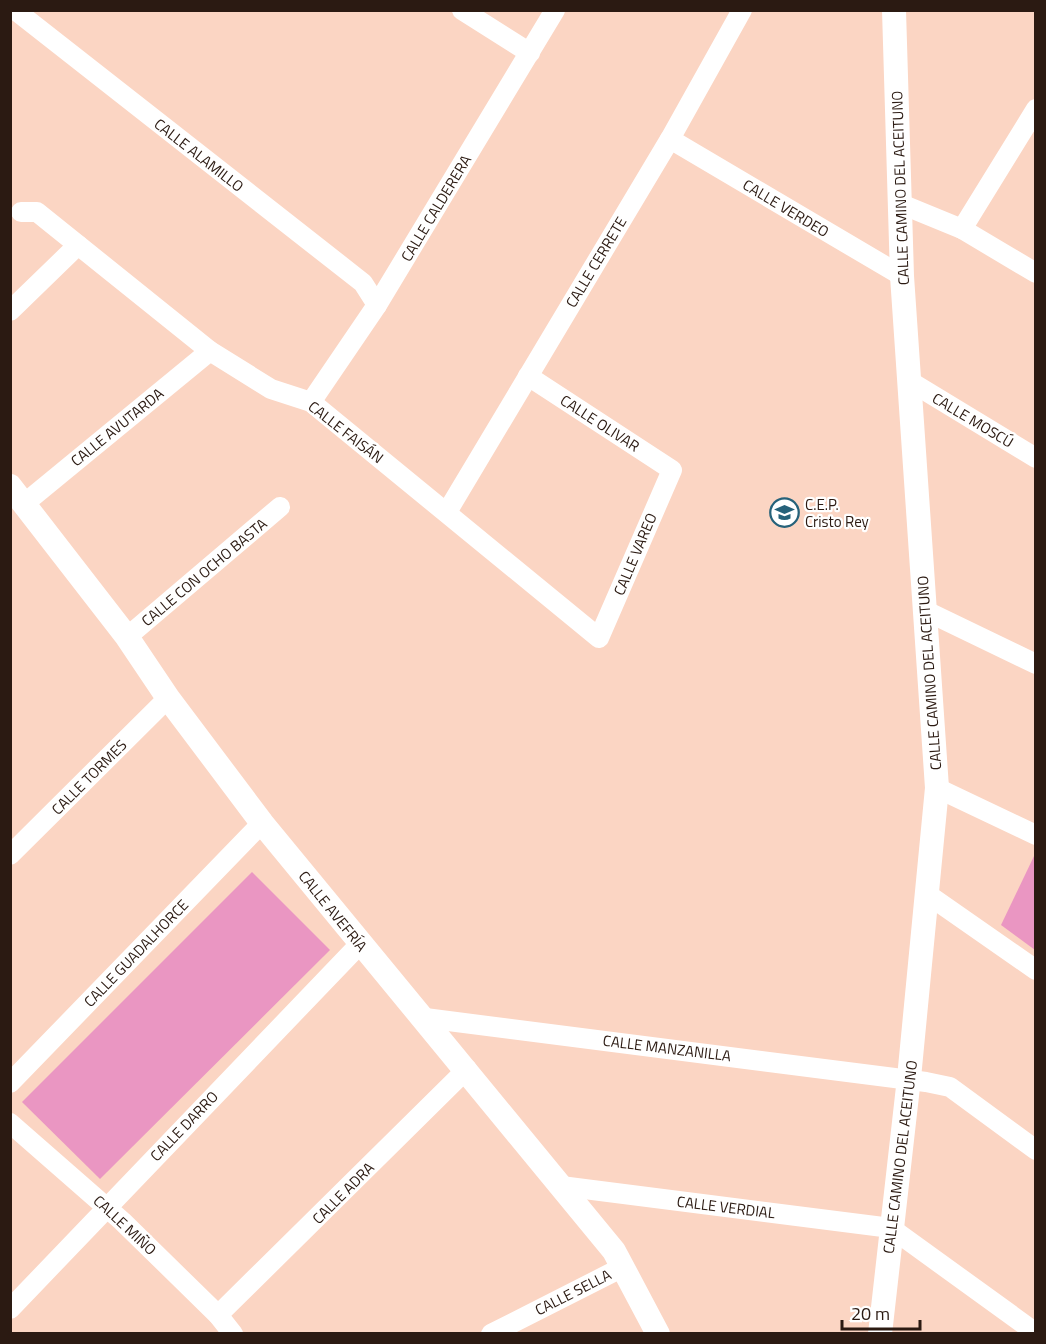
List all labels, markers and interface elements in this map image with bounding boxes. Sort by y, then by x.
street label: CALLE CAMINO DEL ACEITUNO [885,90,915,286]
street label: CALLE ALAMILLO [149,113,249,197]
street label: CALLE CALDERERA [395,150,477,266]
street label: CALLE VERDEO [738,173,834,243]
street label: CALLE CERRETE [560,212,632,312]
street label: CALLE AVUTARDA [66,382,168,472]
street label: CALLE MOSCÚ [928,387,1018,453]
street label: CALLE OLIVAR [556,389,644,457]
street label: CALLE FAISÁN [303,395,389,469]
place label: C.E.P. Cristo Rey [805,493,869,533]
school or university icon: C.E.P. Cristo Rey [768,497,800,529]
street label: CALLE VAREO [607,509,663,599]
street label: CALLE CON OCHO BASTA [136,512,272,632]
street label: CALLE CAMINO DEL ACEITUNO [911,575,947,771]
street label: CALLE TORMES [46,734,132,820]
street label: CALLE AVEFRÍA [293,866,373,957]
street label: CALLE GUADALHORCE [78,894,194,1012]
street label: CALLE MANZANILLA [602,1029,732,1067]
street label: CALLE CAMINO DEL ACEITUNO [877,1059,923,1255]
street label: CALLE DARRO [145,1086,224,1166]
street label: CALLE ADRA [307,1157,379,1229]
street label: CALLE MIÑO [88,1190,162,1261]
street label: CALLE VERDIAL [676,1190,776,1224]
street label: CALLE SELLA [531,1263,615,1321]
scale bar [842,1293,920,1331]
text: 20 m [851,1300,890,1327]

